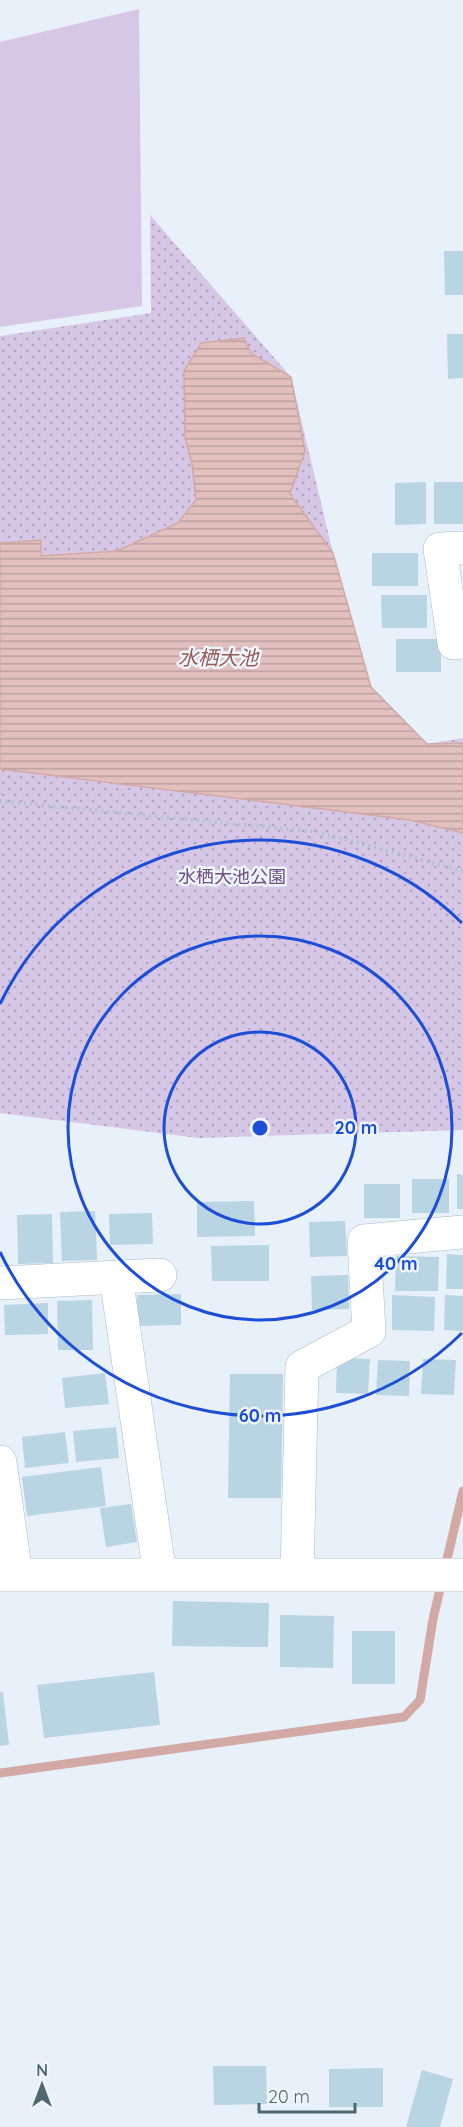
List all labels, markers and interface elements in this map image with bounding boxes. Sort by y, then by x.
water label: 水栖大池 [178,645,260,670]
park label: 水栖大池公園 [178,865,286,888]
text: 20 m [335,1116,377,1139]
centre of rings [250,1118,270,1138]
text: 40 m [374,1252,418,1275]
text: 60 m [239,1404,281,1427]
north arrow [12,2055,72,2115]
text: N [36,2060,48,2080]
scale bar [259,2076,355,2114]
text: 20 m [268,2085,310,2108]

